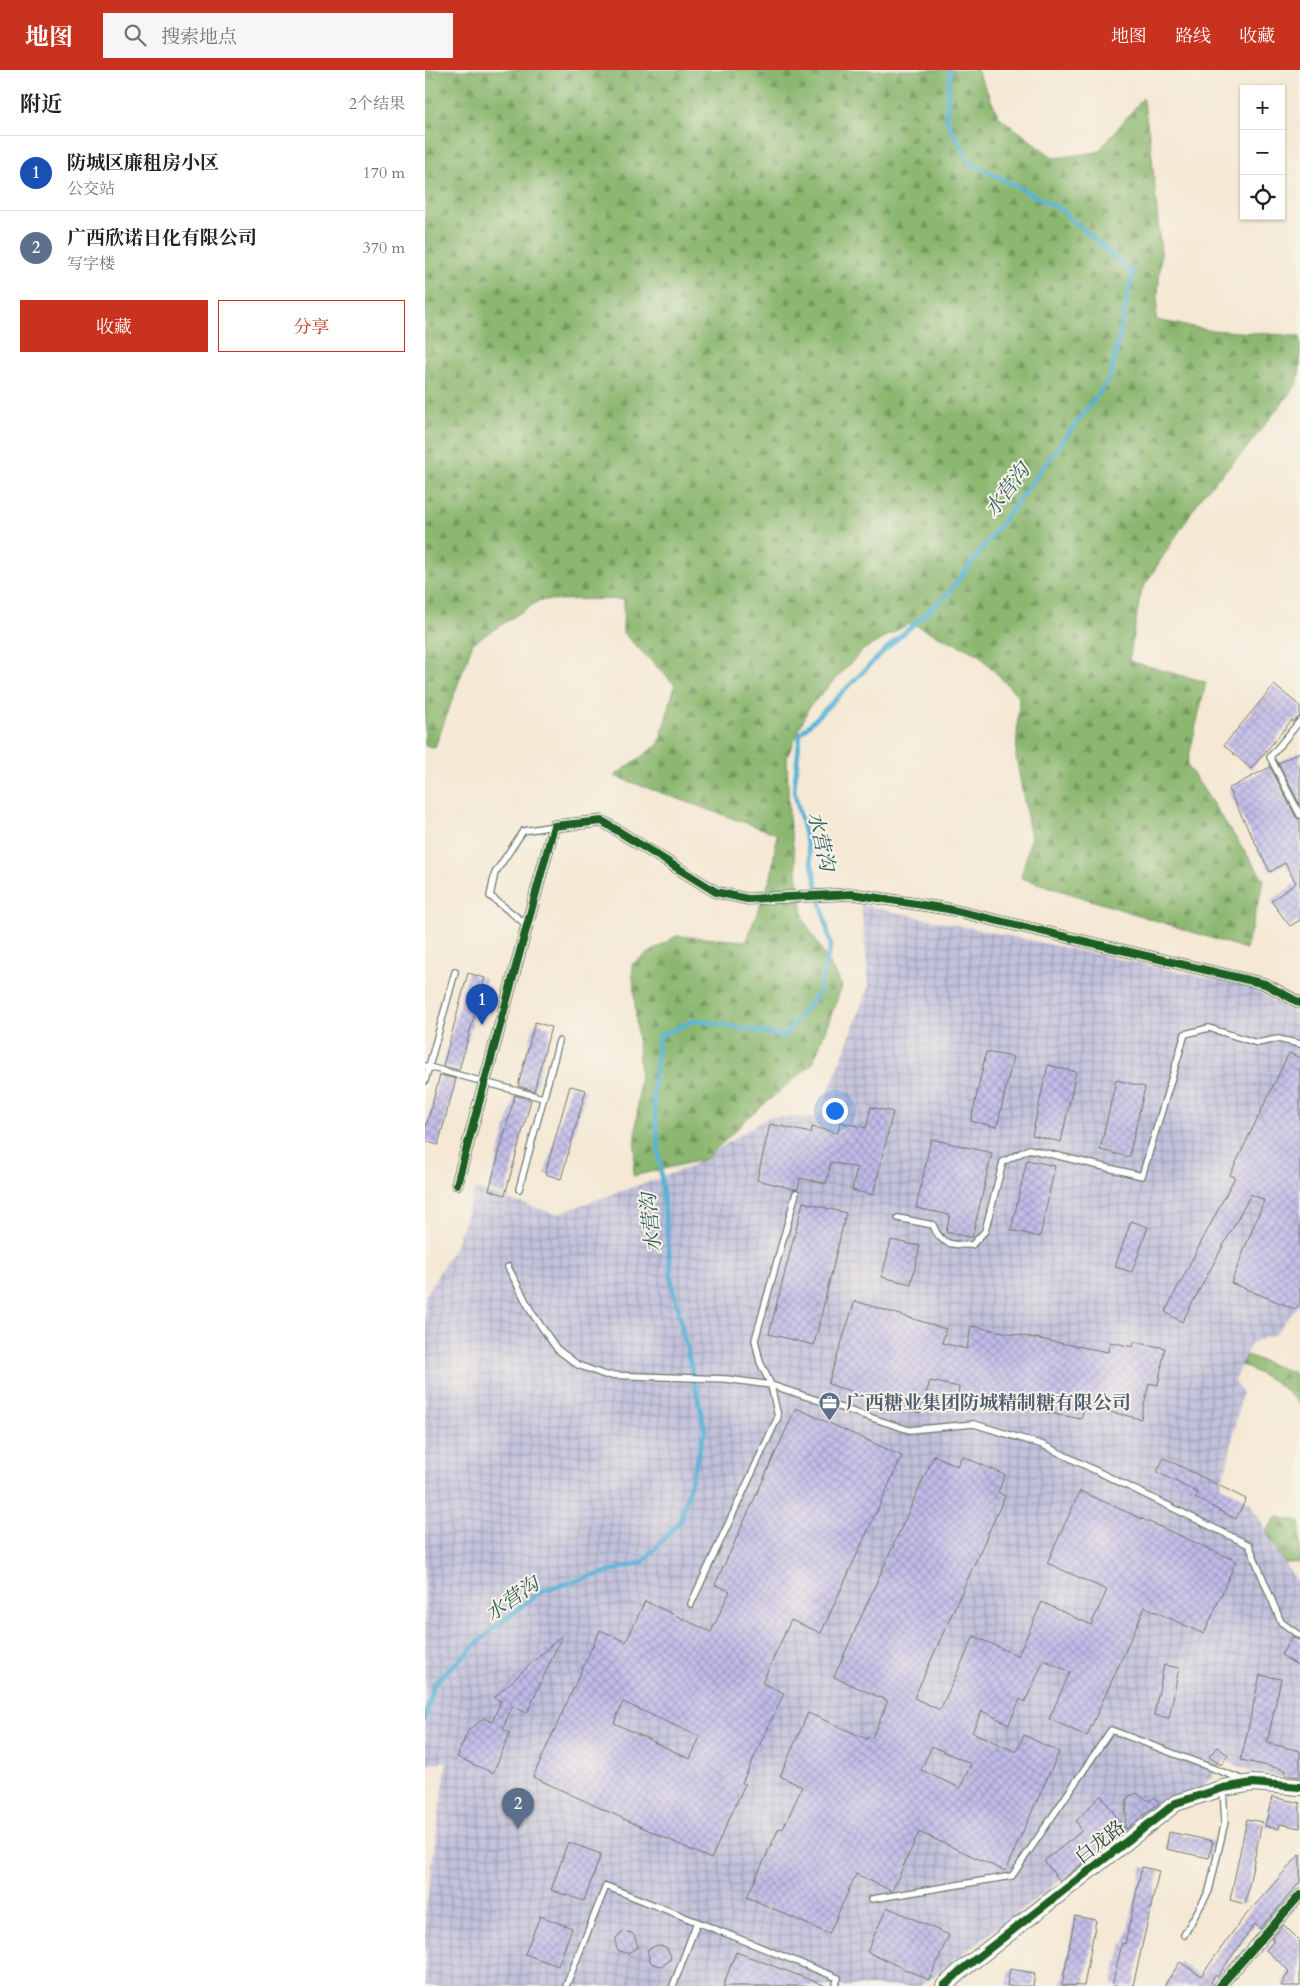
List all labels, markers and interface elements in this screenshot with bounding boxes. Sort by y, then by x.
search box [103,13,453,58]
text: 地图 [25,21,73,54]
icon: search [121,21,149,49]
text: 搜索地点 [161,24,237,50]
text: 地图 [1111,24,1147,49]
text: 路线 [1175,24,1211,49]
text: 收藏 [1239,24,1275,49]
map controls [1240,85,1285,220]
button: + [1240,85,1285,130]
text: 附近 [20,90,62,119]
text: 2个结果 [349,93,405,115]
button: − [1240,130,1285,175]
text: 防城区廉租房小区 [67,150,219,176]
text: 1 [32,162,40,184]
text: 170 m [363,162,405,184]
button: locate [1240,175,1285,220]
text: 公交站 [67,178,115,200]
text: 广西欣诺日化有限公司 [67,225,257,251]
text: 2 [32,237,40,259]
text: 370 m [363,237,405,259]
text: 写字楼 [67,253,115,275]
button: 收藏 [20,300,208,352]
button: 分享 [218,300,405,352]
water label: 水营沟 [978,456,1038,522]
water label: 水营沟 [801,809,842,876]
pin: 1 [466,984,498,1025]
your location [822,1098,848,1124]
water label: 水营沟 [634,1189,668,1254]
place label: 广西糖业集团防城精制糖有限公司 [846,1390,1131,1416]
office icon: 广西糖业集团防城精制糖有限公司 [818,1391,842,1422]
water label: 水营沟 [480,1569,547,1627]
pin: 2 [502,1788,534,1829]
street label: 白龙路 [1070,1814,1130,1870]

